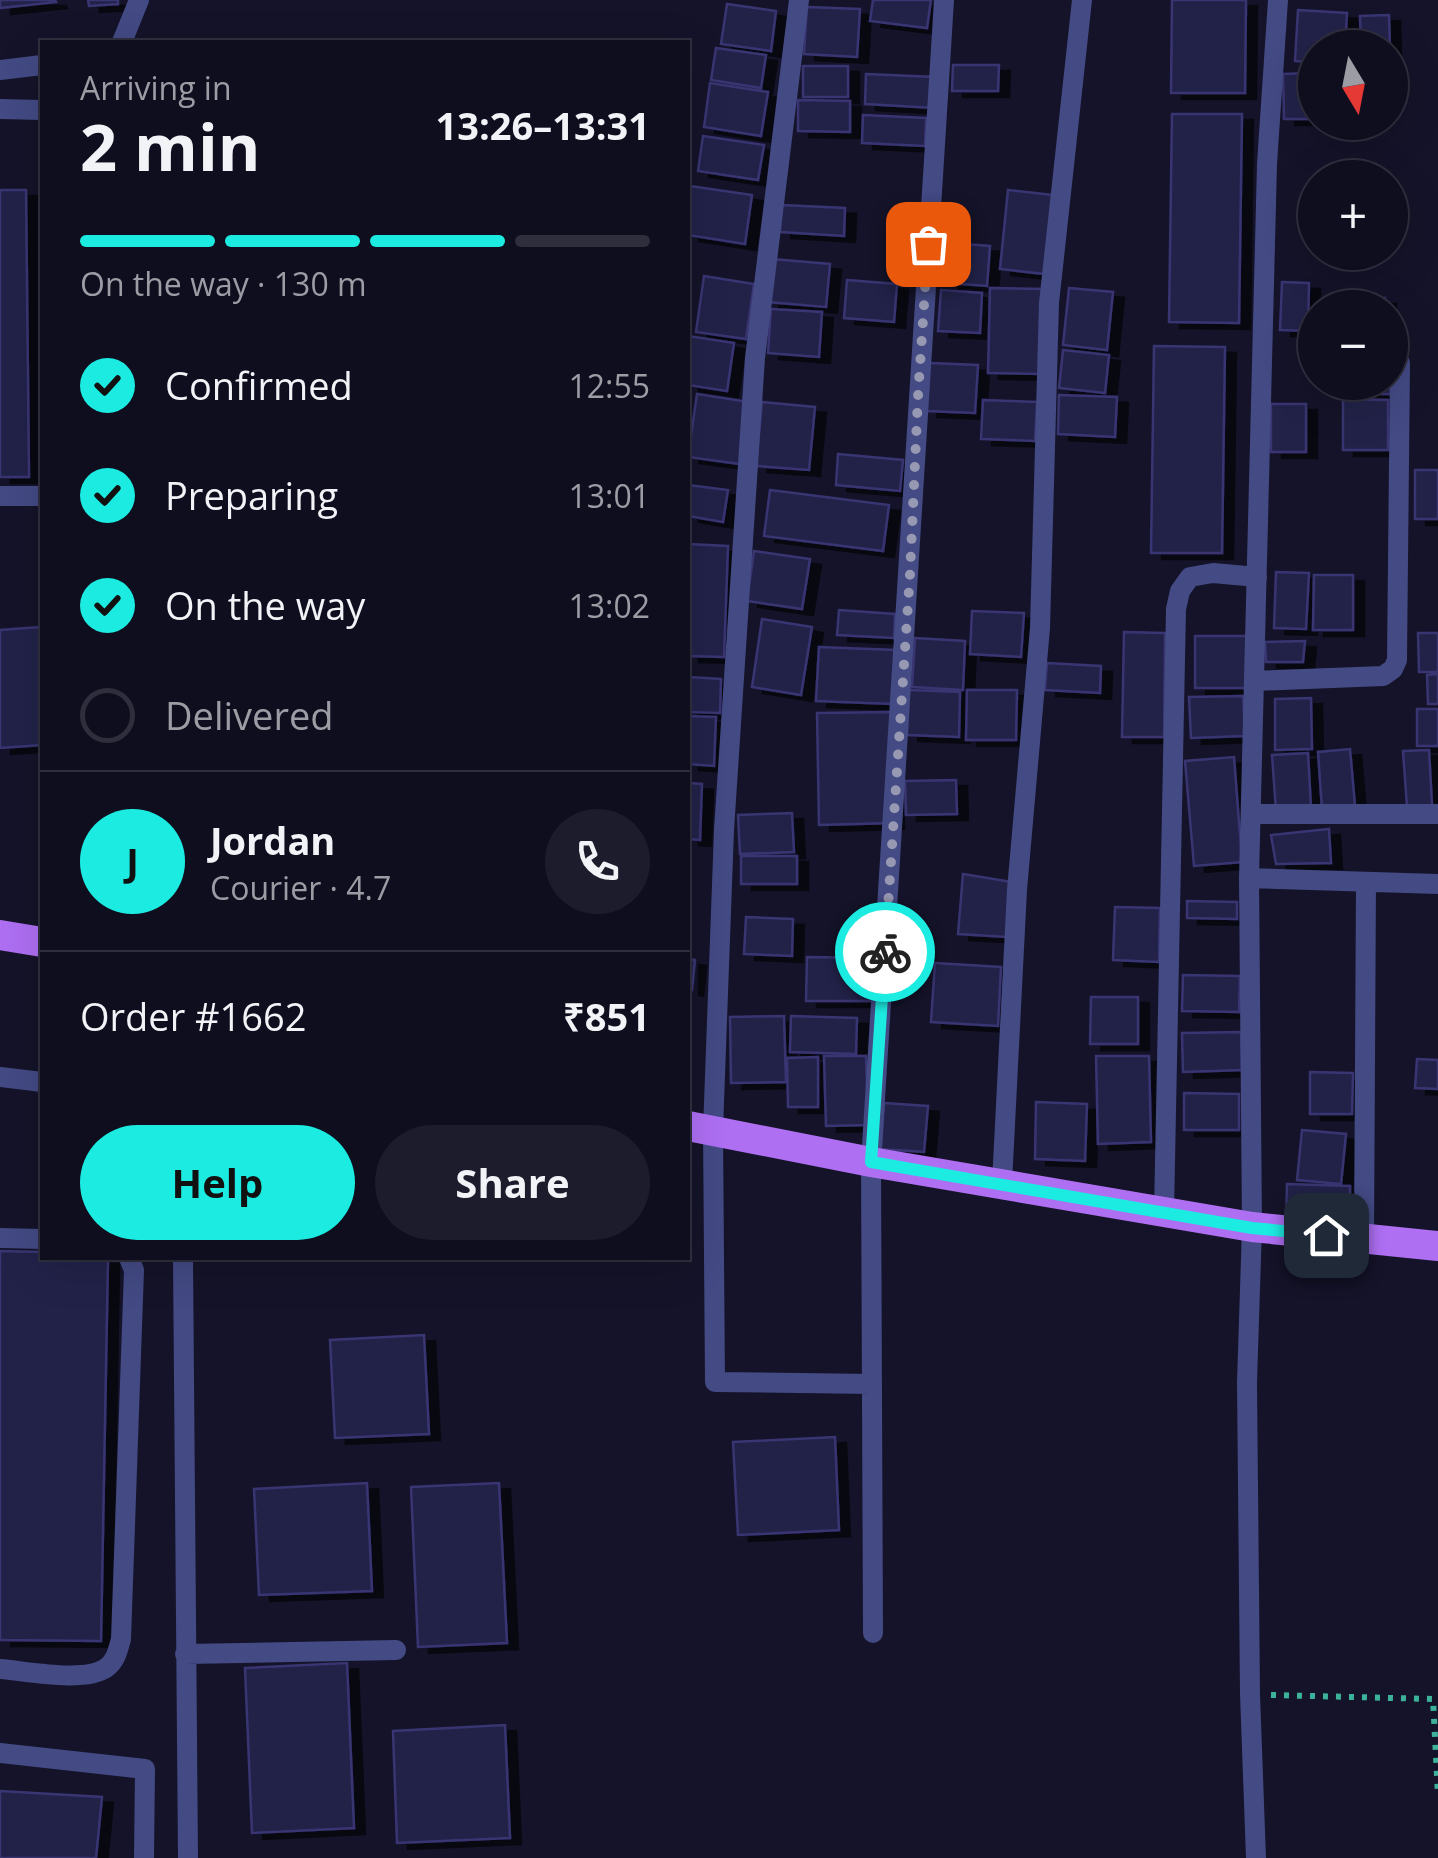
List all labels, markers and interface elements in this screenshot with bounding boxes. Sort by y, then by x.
north arrow [1298,30,1408,140]
map controls [1298,30,1408,400]
text: Arriving in [80,66,232,109]
text: 13:26–13:31 [436,99,650,151]
text: 2 min [80,102,260,190]
button: + [1298,160,1408,270]
pin [886,202,971,287]
icon: bag [901,217,956,272]
text: On the way · 130 m [80,262,367,305]
button: − [1298,290,1408,400]
icon: check [80,358,135,413]
text: Confirmed [165,359,353,411]
text: 12:55 [568,364,650,407]
icon: check [80,468,135,523]
text: Preparing [165,469,338,521]
text: 13:01 [568,474,650,517]
icon: check [80,578,135,633]
text: On the way [165,579,365,631]
text: 13:02 [568,584,650,627]
text: Delivered [165,689,334,741]
button: phone [545,809,650,914]
text: Jordan [210,814,335,866]
text: J [126,835,139,887]
text: Courier · 4.7 [210,866,391,909]
courier [835,902,935,1002]
icon: bike [858,925,913,980]
text: Order #1662 [80,990,307,1042]
text: ₹851 [563,990,650,1042]
button: Help [80,1125,355,1240]
button: Share [375,1125,650,1240]
pin [1284,1193,1369,1278]
icon: home [1299,1208,1354,1263]

